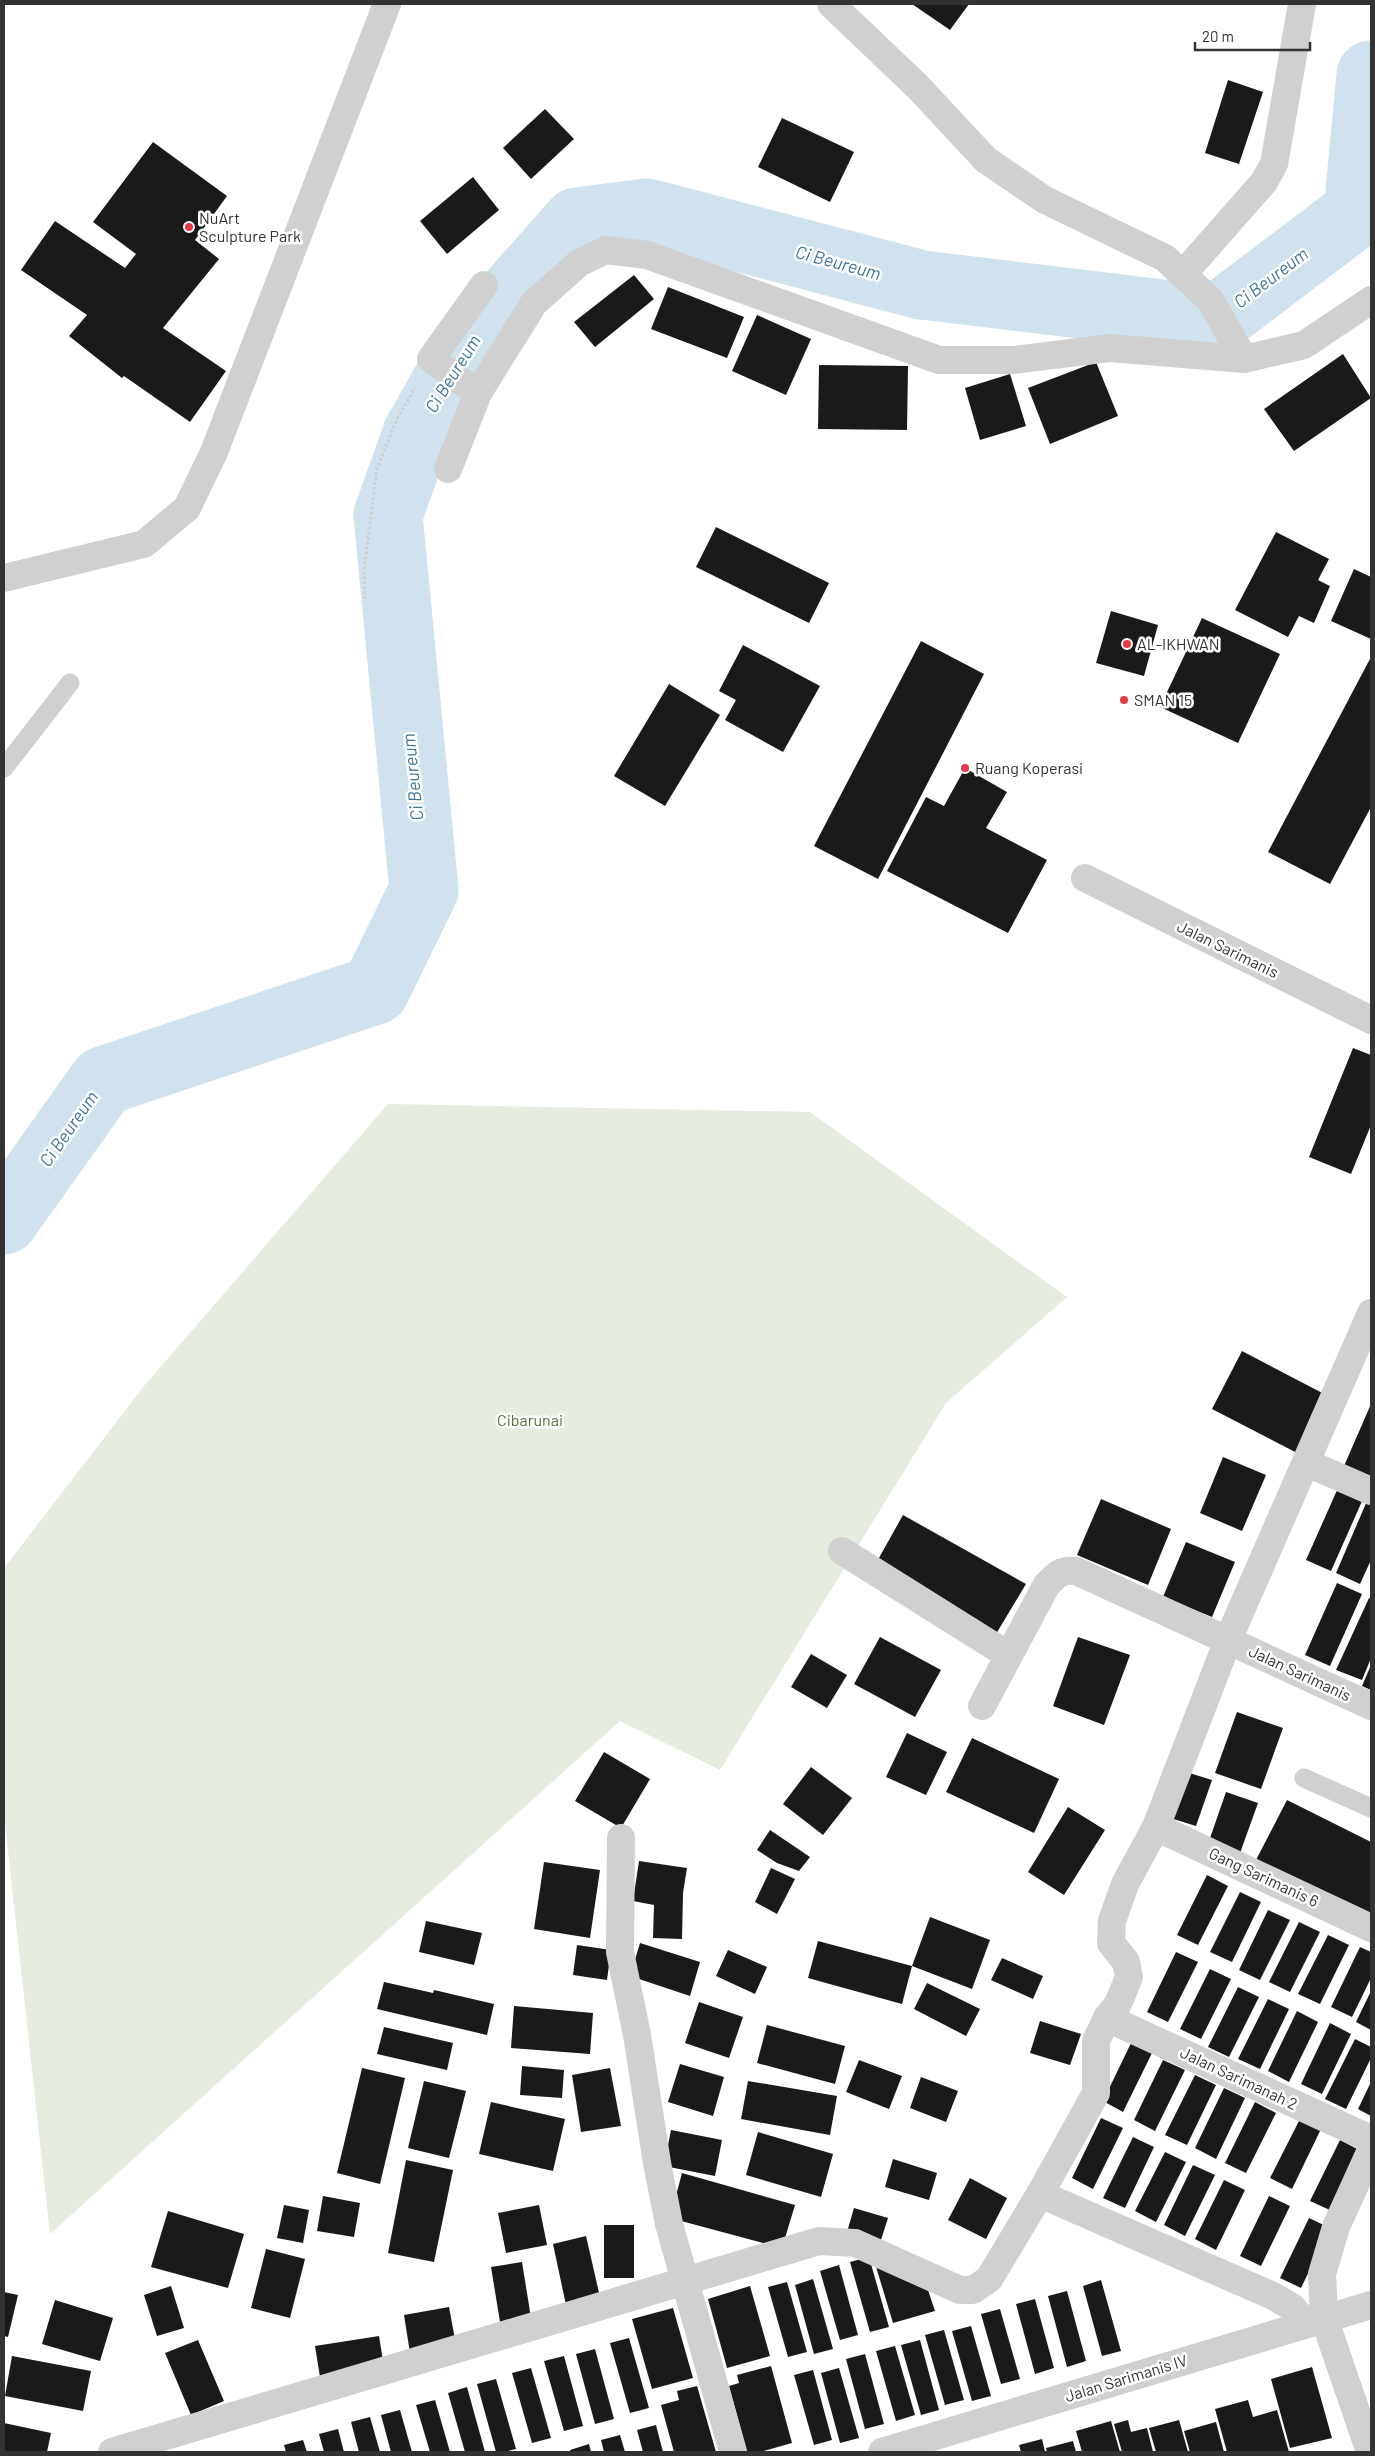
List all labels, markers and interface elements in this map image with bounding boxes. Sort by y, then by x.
scale bar [1195,20,1310,52]
text: 20 m [1202,27,1234,45]
place label: NuArt Sculpture Park [199,208,301,245]
marker: NuArt Sculpture Park [183,221,195,233]
water label: Ci Beureum [793,240,883,284]
water label: Ci Beureum [1229,242,1312,312]
water label: Ci Beureum [420,331,485,416]
place label: AL-IKHWAN [1137,634,1220,653]
marker: AL-IKHWAN [1121,638,1133,650]
place label: SMAN 15 [1134,690,1192,709]
marker: SMAN 15 [1118,694,1130,706]
water label: Ci Beureum [396,732,428,822]
place label: Ruang Koperasi [975,758,1083,777]
marker: Ruang Koperasi [959,762,971,774]
street label: Jalan Sarimanis [1174,916,1282,981]
water label: Ci Beureum [34,1086,102,1171]
park label: Cibarunai [497,1410,563,1429]
street label: Jalan Sarimanis [1246,1641,1354,1704]
street label: Gang Sarimanis 6 [1206,1843,1322,1910]
street label: Jalan Sarimanah 2 [1178,2042,1301,2113]
street label: Jalan Sarimanis IV [1062,2350,1189,2405]

